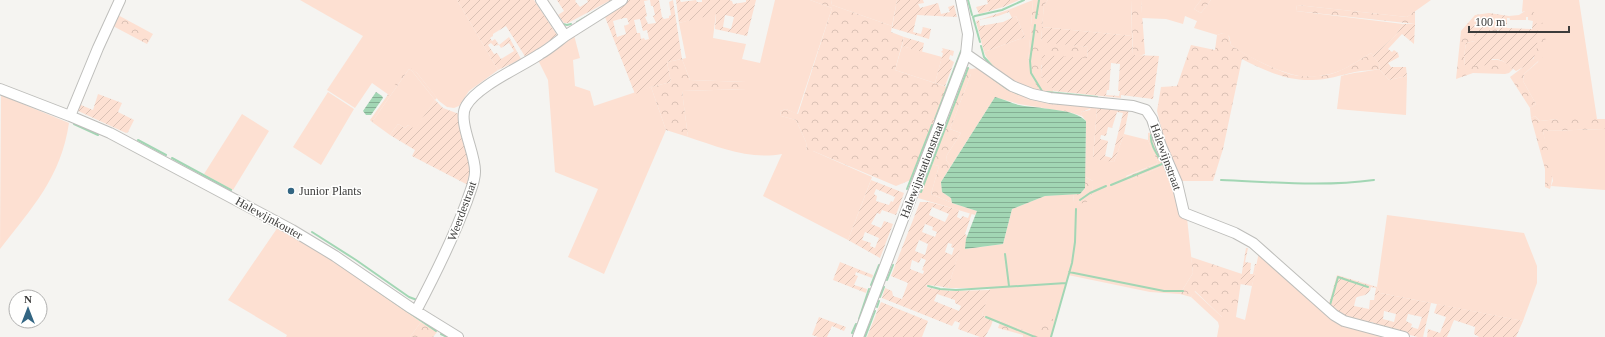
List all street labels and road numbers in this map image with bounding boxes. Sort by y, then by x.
street label: Halewijnstationstraat [897,119,947,220]
street label: Halewijnstraat [1147,122,1185,193]
street label: Weerdestraat [445,179,479,243]
street label: Halewijnkouter [233,194,305,242]

